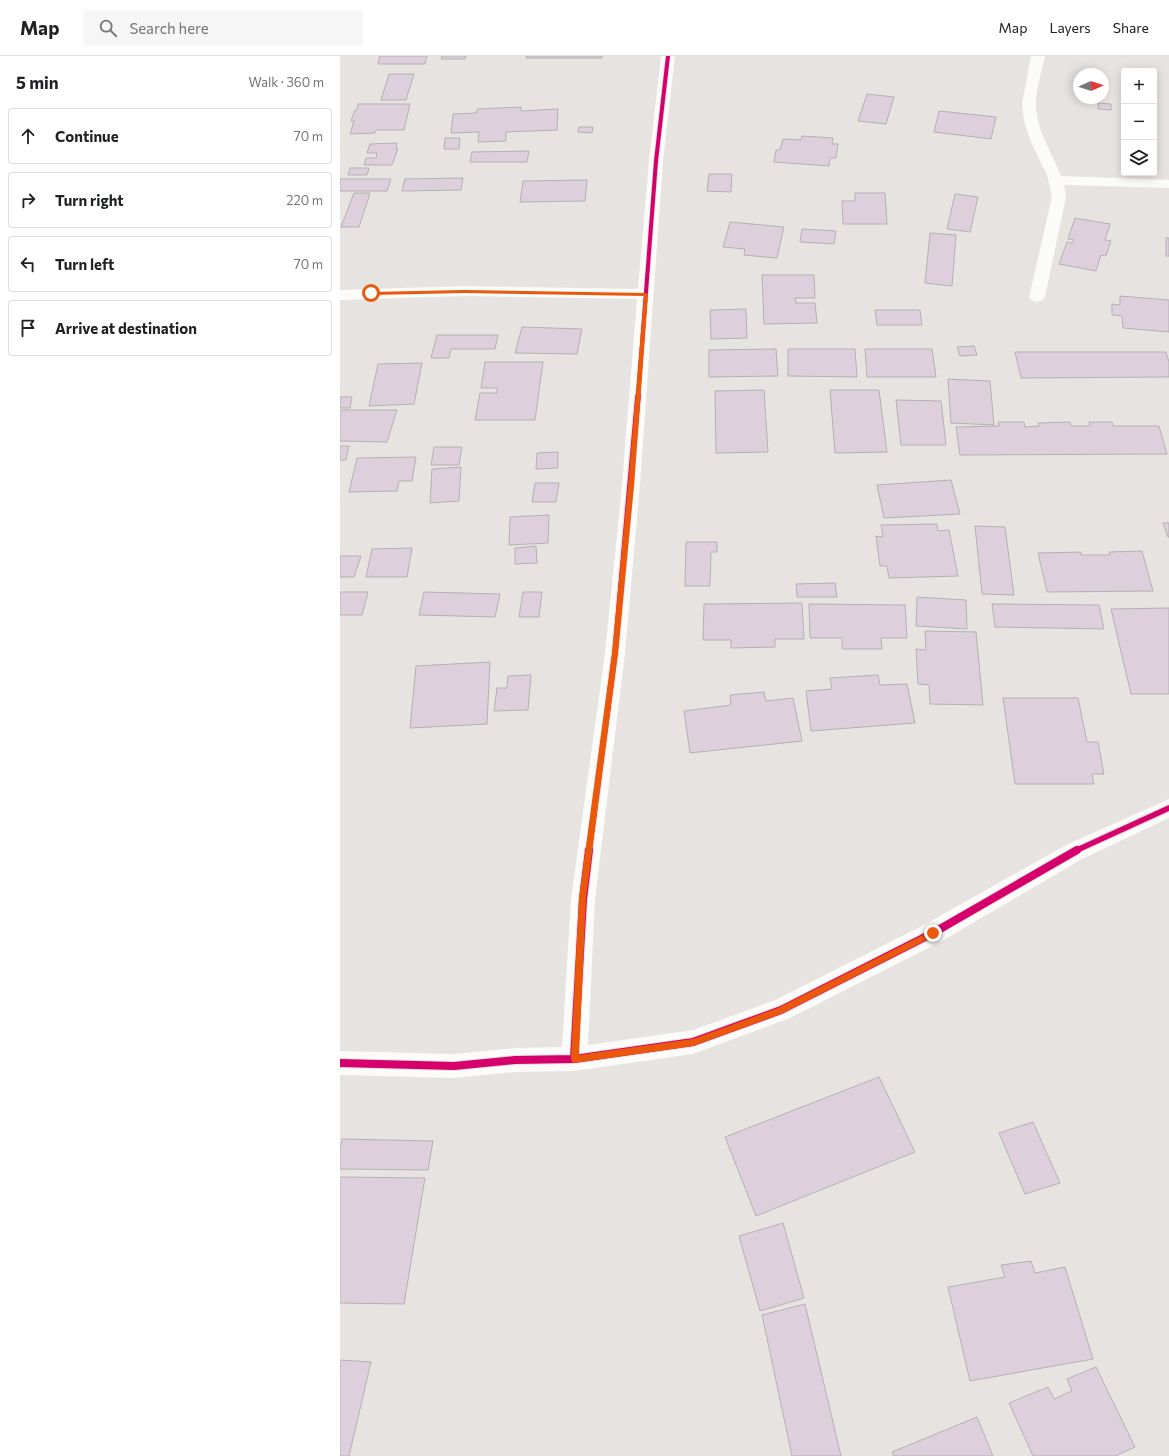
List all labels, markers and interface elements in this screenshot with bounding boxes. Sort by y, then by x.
search box [83,10,363,46]
text: Map [20,16,59,39]
icon: search [97,17,119,39]
text: Search here [129,19,209,37]
text: Map [999,19,1027,36]
text: Layers [1049,19,1091,36]
text: Share [1113,19,1149,36]
north arrow [1073,68,1109,104]
map controls [1121,68,1157,176]
button: + [1121,68,1157,104]
text: 5 min [16,72,59,93]
text: Walk · 360 m [249,74,324,90]
button: − [1121,104,1157,140]
icon: ahead [17,125,39,147]
text: Continue [55,127,119,145]
text: 70 m [294,128,323,144]
button: layers [1121,140,1157,176]
icon: right [17,189,39,211]
text: Turn right [55,191,124,209]
text: 220 m [286,192,323,208]
icon: left [17,253,39,275]
text: Turn left [55,255,114,273]
text: 70 m [294,256,323,272]
route start [362,284,380,302]
icon: arrive [17,317,39,339]
text: Arrive at destination [55,319,197,337]
route end [924,924,942,942]

